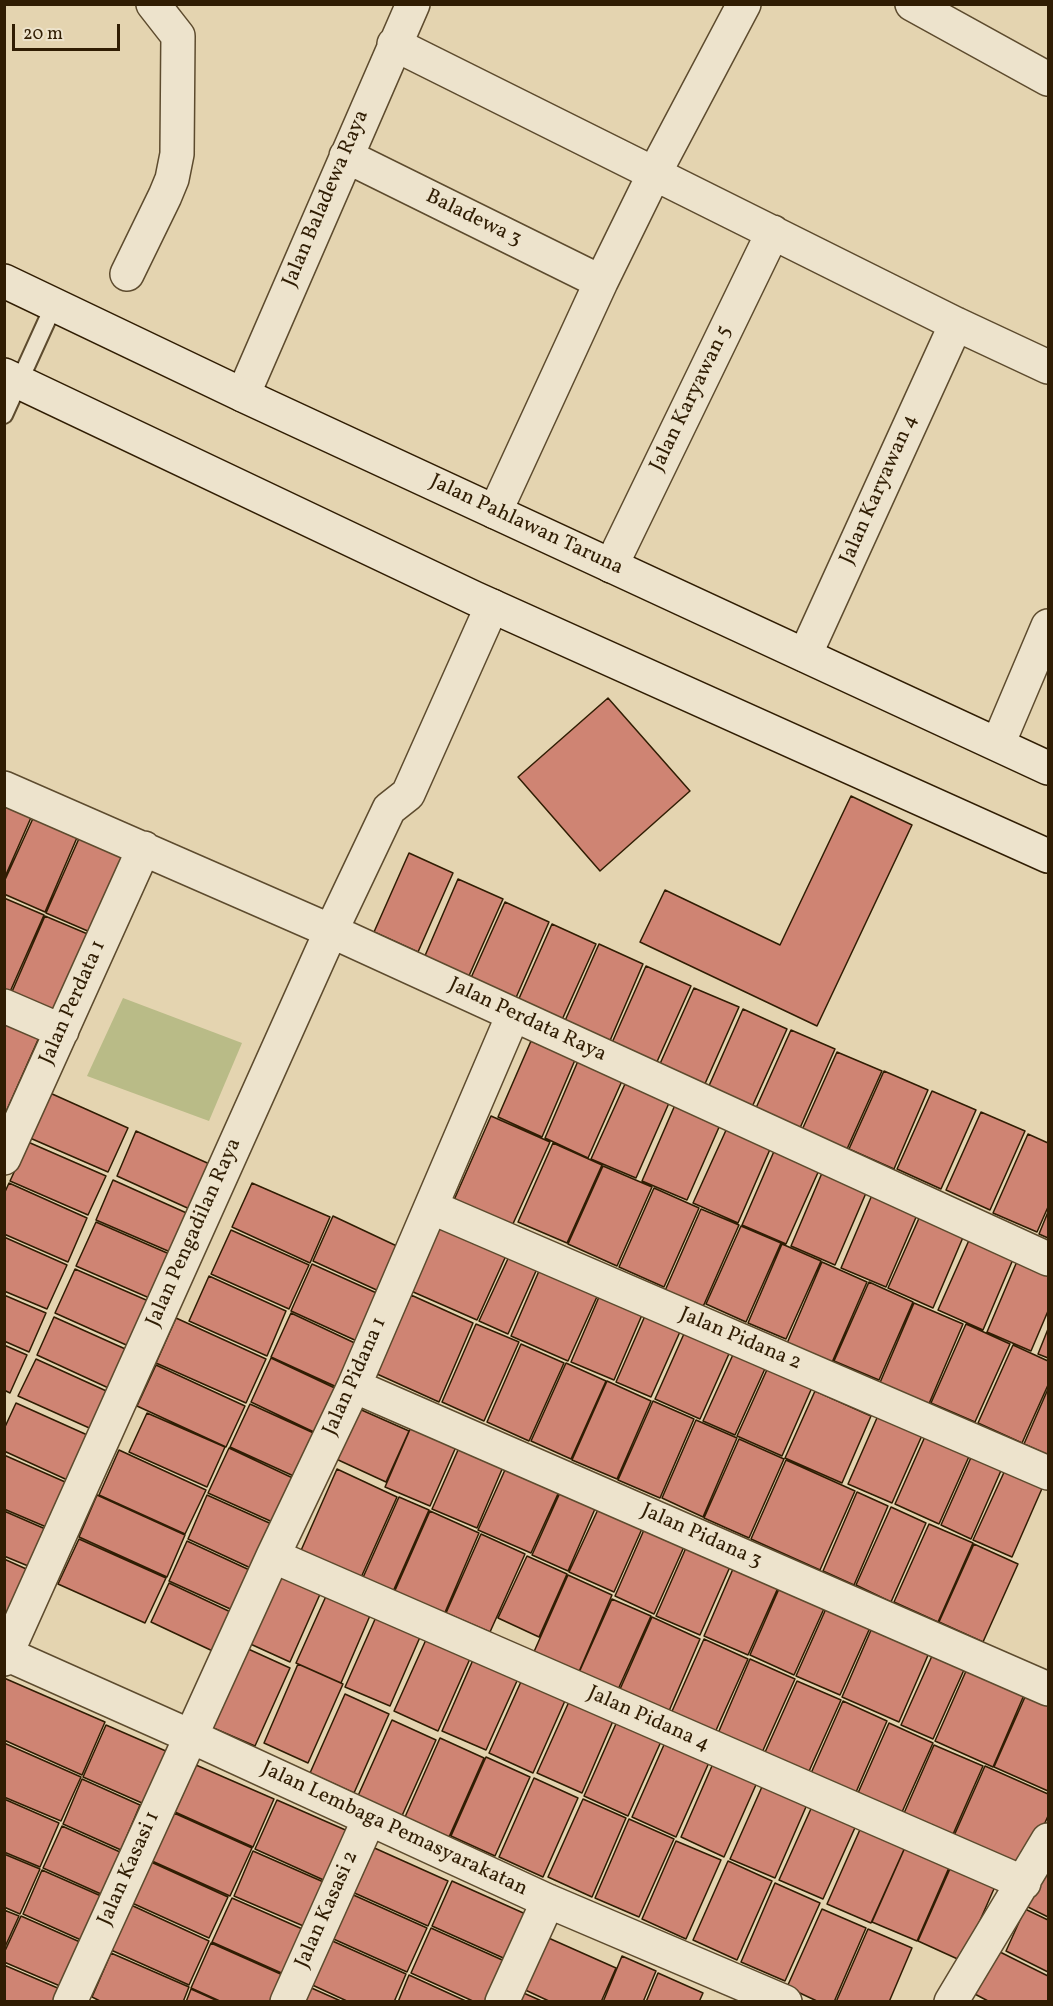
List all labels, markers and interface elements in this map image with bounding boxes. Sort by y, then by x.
scale bar [15,12,123,50]
text: 20 m [23,22,63,47]
street label: Jalan Baladewa Raya [278,107,376,291]
street label: Baladewa 3 [421,185,525,253]
street label: Jalan Karyawan 5 [646,322,738,476]
street label: Jalan Karyawan 4 [836,411,924,569]
street label: Jalan Pahlawan Taruna [425,470,627,582]
street label: Jalan Perdata 1 [35,937,113,1069]
street label: Jalan Perdata Raya [444,973,610,1069]
street label: Jalan Pengadilan Raya [142,1135,248,1331]
street label: Jalan Pidana 2 [675,1303,805,1377]
street label: Jalan Pidana 1 [319,1314,393,1440]
street label: Jalan Pidana 3 [637,1499,765,1575]
street label: Jalan Pidana 4 [583,1682,713,1758]
street label: Jalan Lembaga Pemasyarakatan [257,1757,531,1903]
street label: Jalan Kasasi 1 [94,1808,166,1930]
street label: Jalan Kasasi 2 [291,1847,365,1973]

